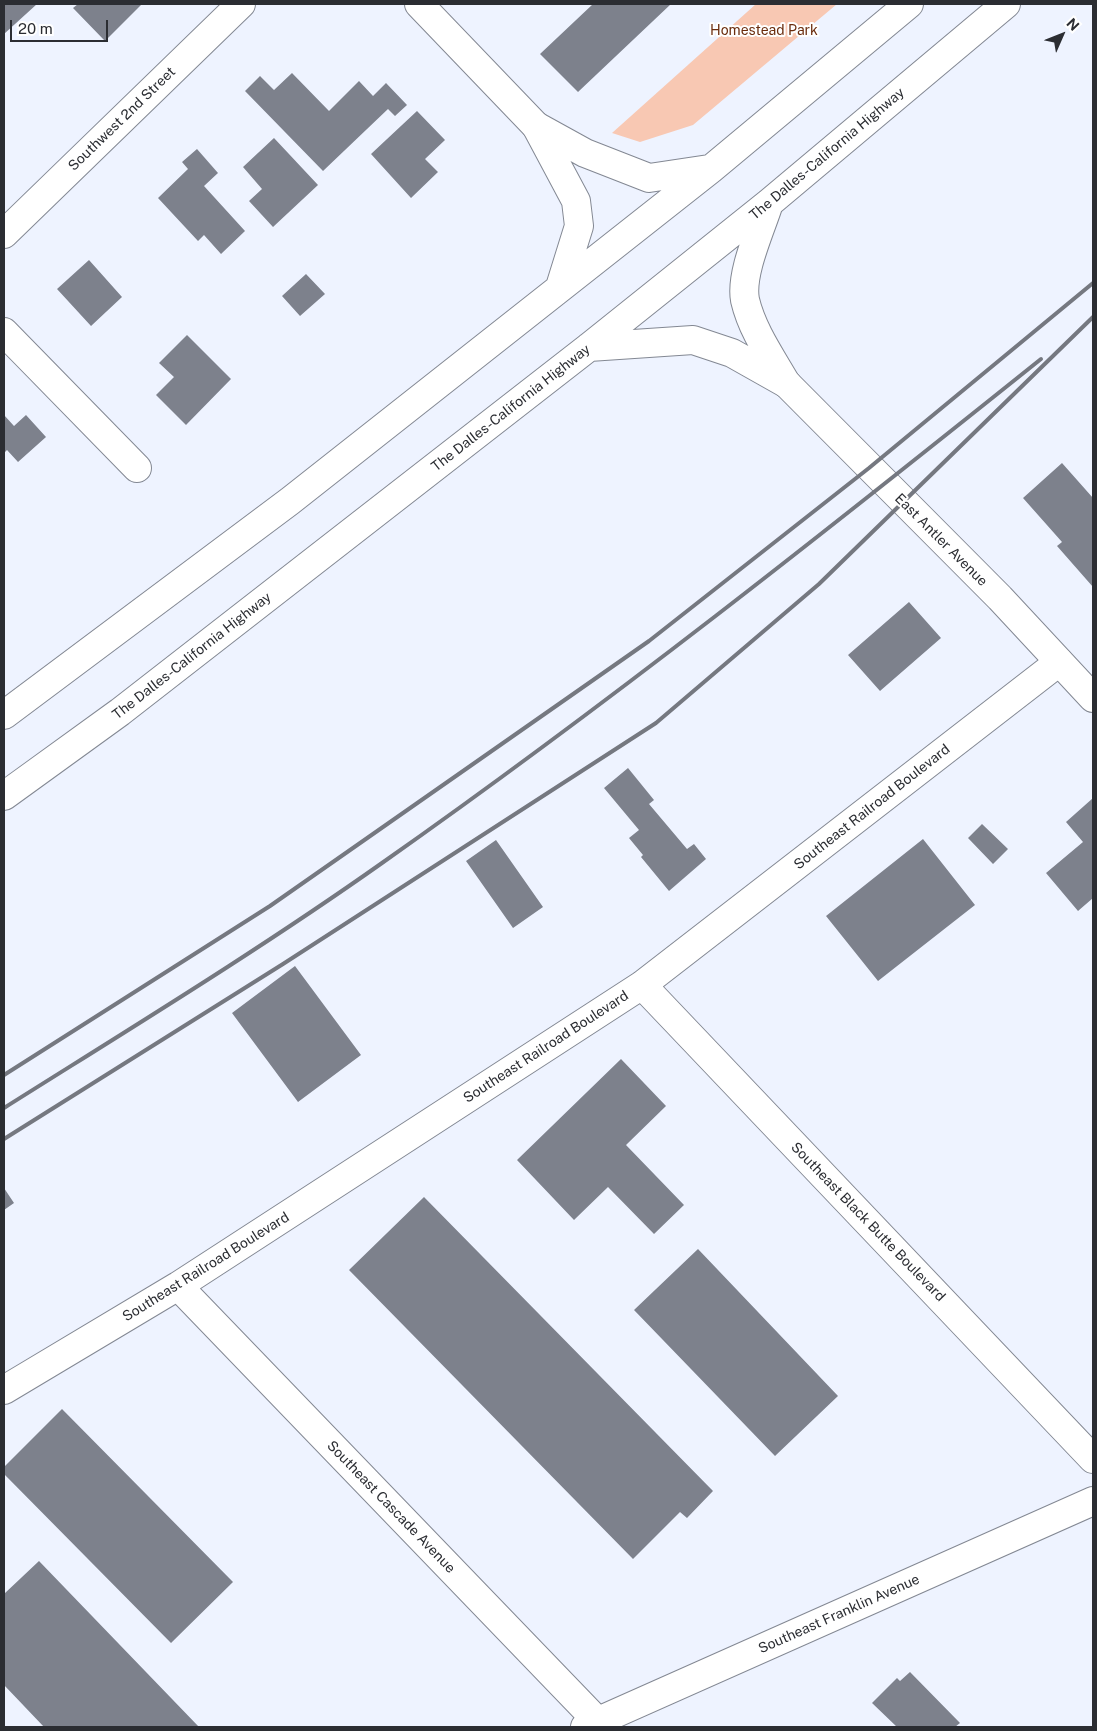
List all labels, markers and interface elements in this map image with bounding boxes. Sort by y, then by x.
scale bar [12,10,110,42]
north arrow [1037,10,1087,60]
text: N [1063,15,1082,34]
text: 20 m [18,20,53,37]
park label: Homestead Park [710,23,818,39]
street label: Southwest 2nd Street [65,64,179,174]
street label: The Dalles-California Highway [746,84,908,224]
street label: The Dalles-California Highway [428,341,594,475]
street label: East Antler Avenue [891,490,991,590]
street label: The Dalles-California Highway [109,589,275,723]
street label: Southeast Railroad Boulevard [791,741,953,873]
street label: Southeast Railroad Boulevard [460,987,632,1107]
street label: Southeast Black Butte Boulevard [787,1139,949,1305]
street label: Southeast Railroad Boulevard [120,1209,292,1325]
street label: Southeast Cascade Avenue [323,1437,459,1577]
street label: Southeast Franklin Avenue [756,1571,922,1657]

